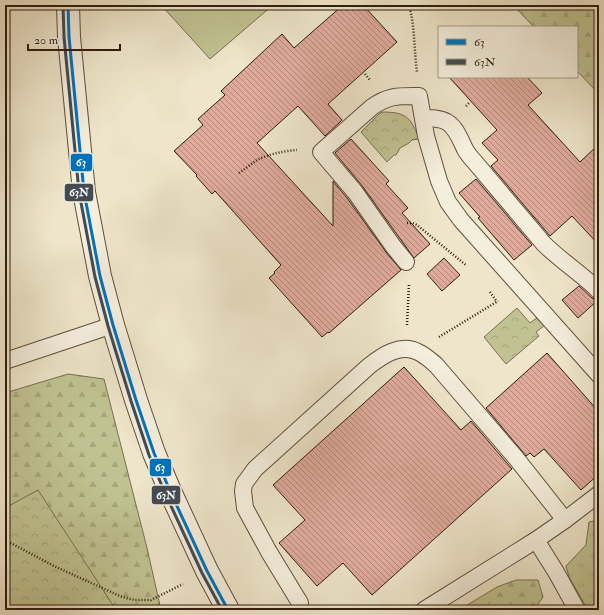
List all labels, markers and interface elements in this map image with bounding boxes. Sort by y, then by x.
scale bar [28,26,120,52]
legend [438,26,578,78]
text: 20 m [34,33,59,48]
text: 63 [474,35,485,50]
text: 63N [474,55,496,70]
line badge: 63 [70,153,93,172]
text: 63 [76,156,86,169]
line badge: 63N [64,183,94,202]
text: 63N [69,186,90,199]
line badge: 63 [149,458,172,477]
text: 63 [155,461,165,474]
line badge: 63N [151,485,181,505]
text: 63N [156,489,177,502]

